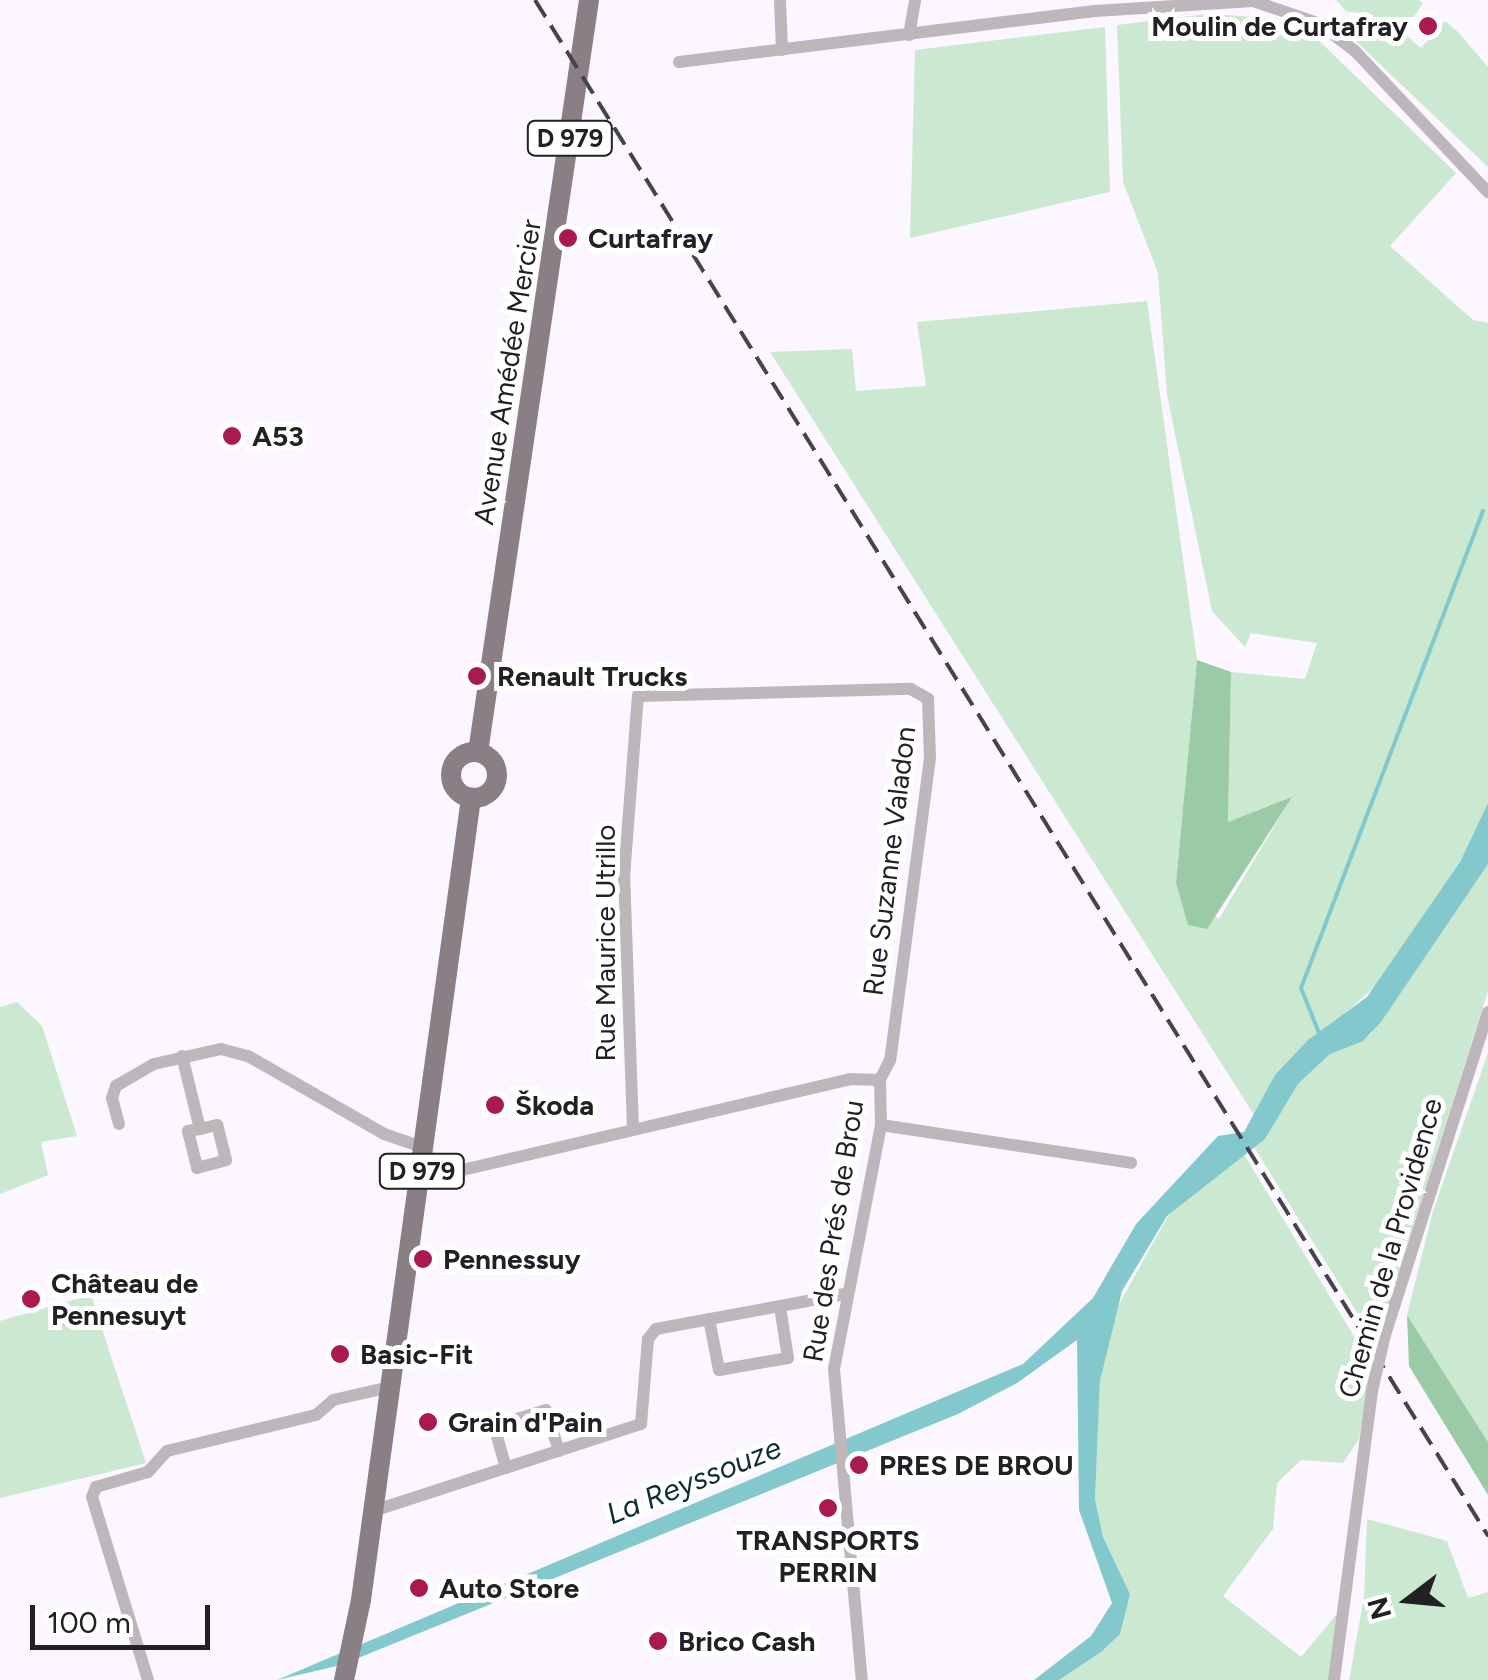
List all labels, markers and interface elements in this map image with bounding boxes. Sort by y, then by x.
place label: Moulin de Curtafray [1151,9,1408,43]
marker: Moulin de Curtafray [1417,15,1439,37]
road number: D 979 [525,118,615,158]
street label: Avenue Amédée Mercier [466,217,548,527]
place label: Curtafray [588,221,713,255]
marker: Curtafray [557,227,579,249]
place label: A53 [252,419,304,453]
marker: A53 [221,425,243,447]
place label: Renault Trucks [497,659,687,693]
marker: Renault Trucks [466,665,488,687]
street label: Rue Suzanne Valadon [856,724,922,998]
street label: Rue Maurice Utrillo [588,824,622,1062]
place label: Škoda [515,1088,594,1122]
marker: Škoda [484,1094,506,1116]
street label: Chemin de la Providence [1331,1094,1449,1402]
street label: Rue des Prés de Brou [796,1098,870,1364]
road number: D 979 [377,1151,467,1191]
place label: Pennessuy [443,1242,581,1276]
marker: Pennessuy [412,1248,434,1270]
place label: Château de Pennesuyt [51,1266,198,1332]
marker: Château de Pennesuyt [20,1288,42,1310]
place label: Basic-Fit [360,1337,473,1371]
marker: Basic-Fit [329,1343,351,1365]
place label: Grain d'Pain [448,1405,603,1439]
marker: Grain d'Pain [417,1411,439,1433]
water label: La Reyssouze [601,1430,787,1532]
place label: PRES DE BROU [879,1448,1074,1482]
marker: PRES DE BROU [848,1454,870,1476]
marker: TRANSPORTS PERRIN [817,1497,839,1519]
place label: TRANSPORTS PERRIN [736,1523,920,1589]
north arrow [1358,1550,1458,1650]
place label: Auto Store [439,1571,579,1605]
marker: Auto Store [408,1577,430,1599]
scale bar [35,1585,215,1647]
text: N [1360,1593,1398,1623]
text: 100 m [47,1604,131,1641]
place label: Brico Cash [678,1624,816,1658]
marker: Brico Cash [647,1630,669,1652]

